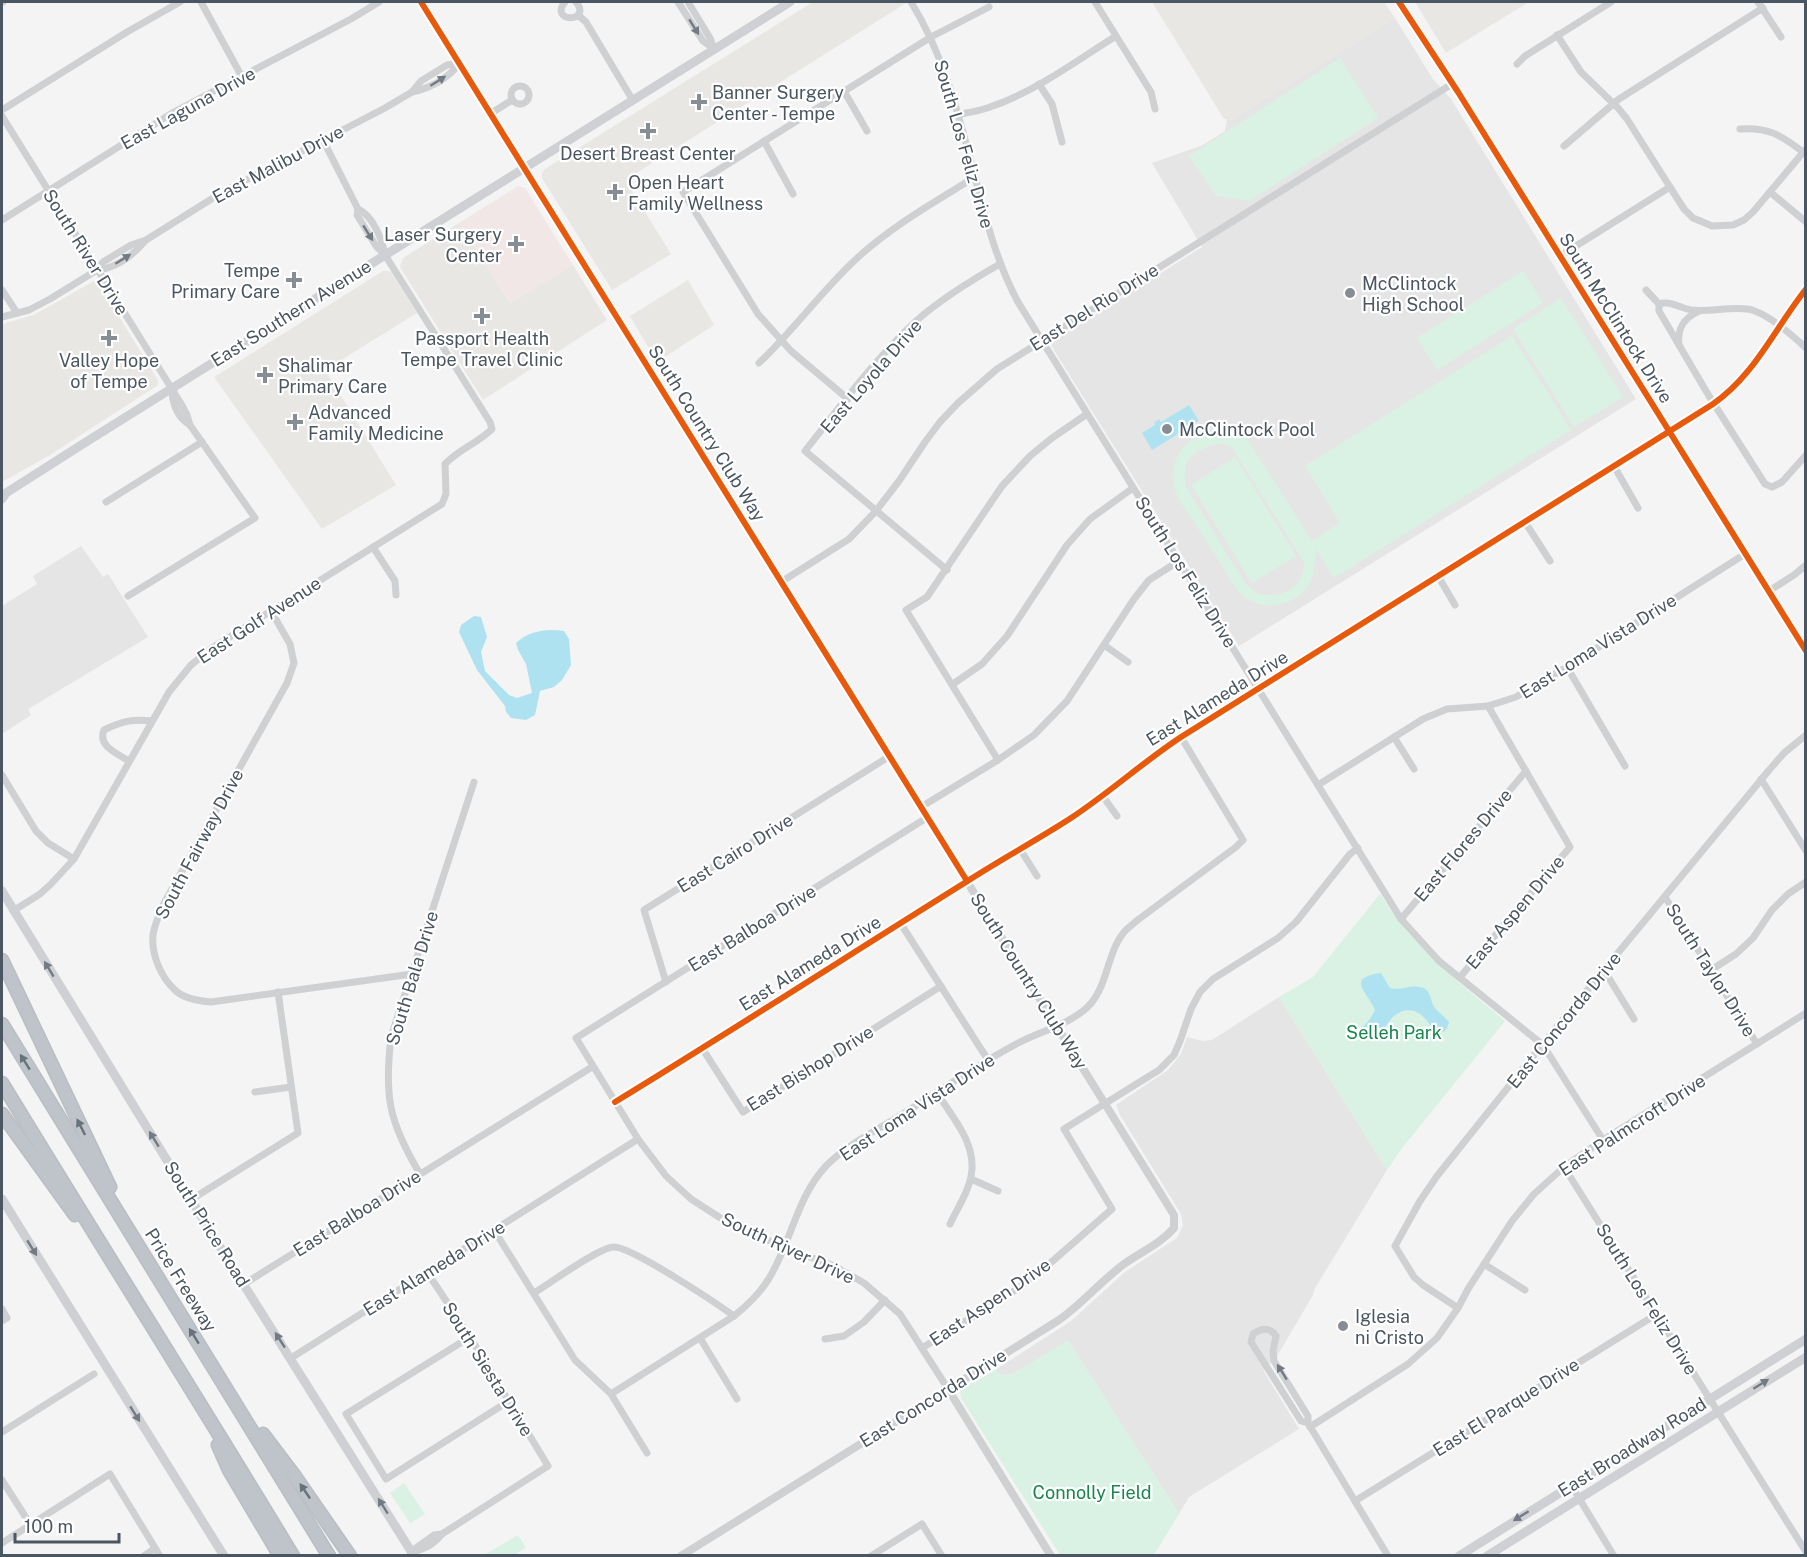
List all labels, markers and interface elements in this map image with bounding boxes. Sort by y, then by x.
one-way arrow [688,19,699,35]
street label: South Los Feliz Drive [930,57,998,231]
street label: East Laguna Drive [117,62,259,154]
one-way arrow [430,76,447,87]
place label: Banner Surgery Center - Tempe [712,82,844,124]
marker: Banner Surgery Center - Tempe [690,93,708,111]
street label: East Malibu Drive [209,121,347,207]
marker: Desert Breast Center [639,122,657,140]
place label: Desert Breast Center [560,143,736,164]
place label: Open Heart Family Wellness [628,172,763,214]
marker: Open Heart Family Wellness [606,183,624,201]
street label: South River Drive [39,185,133,319]
place label: Laser Surgery Center [384,224,502,266]
one-way arrow [362,225,373,241]
street label: South McClintock Drive [1555,229,1677,407]
marker: Laser Surgery Center [507,235,525,253]
one-way arrow [115,254,132,265]
street label: East Southern Avenue [207,255,375,371]
street label: East Del Rio Drive [1026,259,1162,355]
place label: Tempe Primary Care [171,260,280,302]
marker: Tempe Primary Care [285,271,303,289]
place label: McClintock High School [1362,273,1464,315]
marker: McClintock High School [1343,286,1357,300]
marker: Passport Health Tempe Travel Clinic [473,307,491,325]
street label: East Loyola Drive [816,315,926,437]
place label: Passport Health Tempe Travel Clinic [401,328,563,370]
marker: Valley Hope of Tempe [100,329,118,347]
street label: South Country Club Way [644,341,770,525]
place label: Valley Hope of Tempe [59,350,159,392]
place label: Shalimar Primary Care [278,355,387,397]
marker: Shalimar Primary Care [256,366,274,384]
place label: Advanced Family Medicine [308,402,444,444]
marker: Advanced Family Medicine [286,413,304,431]
place label: McClintock Pool [1179,419,1315,440]
marker: McClintock Pool [1160,422,1174,436]
street label: South Los Feliz Drive [1131,492,1241,652]
street label: East Golf Avenue [193,572,325,668]
street label: East Loma Vista Drive [1516,589,1680,703]
street label: East Alameda Drive [1142,646,1292,750]
street label: South Fairway Drive [150,765,248,923]
street label: East Flores Drive [1410,784,1516,906]
street label: East Cairo Drive [673,809,797,897]
street label: East Aspen Drive [1461,851,1569,973]
street label: East Balboa Drive [684,880,820,976]
street label: South Country Club Way [966,889,1092,1073]
street label: South Taylor Drive [1662,900,1760,1040]
street label: South Bala Drive [382,908,442,1048]
street label: East Alameda Drive [735,911,885,1015]
street label: East Concorda Drive [1503,948,1625,1092]
one-way arrow [43,961,54,977]
street label: East Bishop Drive [743,1021,877,1115]
park label: Selleh Park [1346,1022,1442,1043]
street label: East Loma Vista Drive [836,1049,998,1165]
one-way arrow [20,1054,31,1070]
street label: East Palmcroft Drive [1555,1070,1709,1180]
one-way arrow [76,1119,86,1136]
one-way arrow [149,1131,160,1147]
street label: South Price Road [160,1157,254,1291]
street label: East Balboa Drive [289,1165,425,1261]
street label: South River Drive [718,1208,858,1288]
street label: East Alameda Drive [359,1216,509,1320]
street label: South Los Feliz Drive [1592,1219,1702,1379]
street label: Price Freeway [141,1224,221,1336]
one-way arrow [27,1240,38,1256]
street label: East Aspen Drive [925,1254,1055,1350]
street label: South Siesta Drive [438,1298,538,1440]
place label: Iglesia ni Cristo [1355,1306,1424,1348]
marker: Iglesia ni Cristo [1336,1319,1350,1333]
one-way arrow [189,1328,200,1344]
one-way arrow [275,1332,286,1348]
street label: East Concorda Drive [856,1344,1010,1452]
street label: East El Parque Drive [1429,1353,1583,1461]
one-way arrow [1276,1364,1287,1381]
one-way arrow [1753,1379,1770,1390]
street label: East Broadway Road [1554,1393,1710,1501]
one-way arrow [130,1406,141,1422]
one-way arrow [299,1482,310,1499]
park label: Connolly Field [1033,1482,1151,1503]
one-way arrow [378,1498,389,1514]
scale bar [15,1506,118,1544]
one-way arrow [1513,1511,1529,1522]
text: 100 m [24,1516,73,1537]

